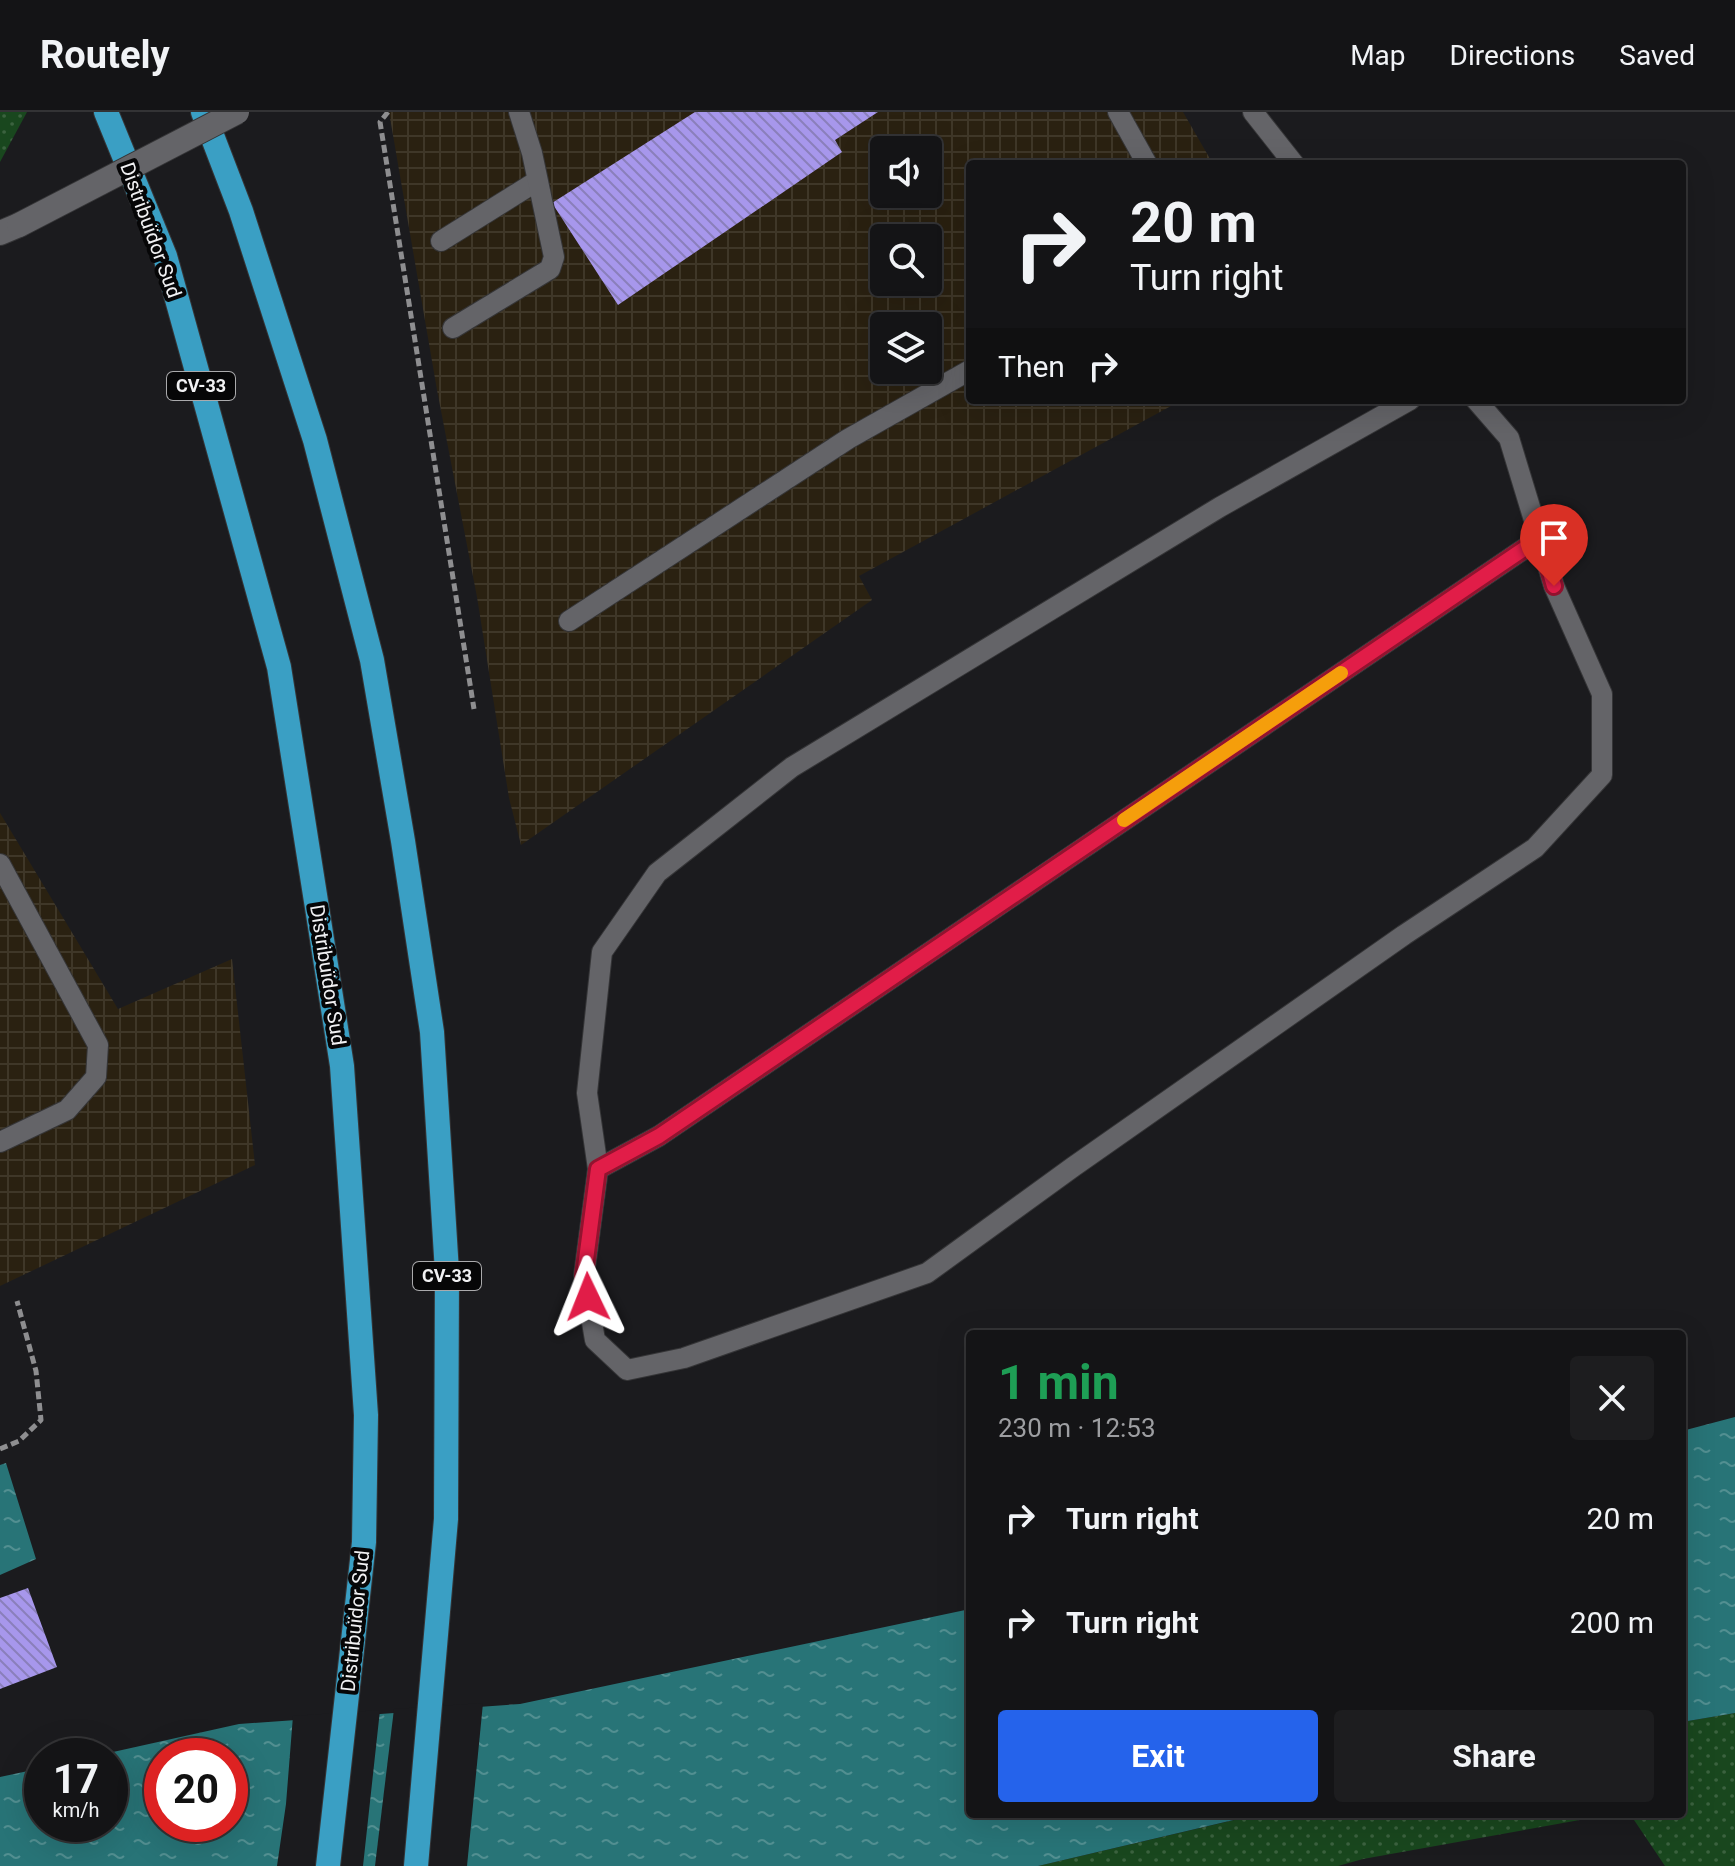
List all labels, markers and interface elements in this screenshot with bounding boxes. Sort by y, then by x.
text: Routely [40,33,170,77]
text: Map [1350,39,1406,72]
text: Directions [1450,39,1575,72]
text: Saved [1619,39,1695,72]
map controls [870,136,942,384]
button: sound [870,136,942,208]
street label: Distribuïdor Sud [115,159,187,301]
text: 20 m [1130,190,1257,256]
icon: right [998,192,1102,296]
button: search [870,224,942,296]
text: Turn right [1130,257,1283,299]
button: layers [870,312,942,384]
icon: right [1081,344,1125,388]
text: Then [998,349,1065,384]
road number: CV-33 [167,372,235,400]
pin [1520,504,1588,586]
icon: arrive [1532,516,1576,560]
street label: Distribuïdor Sud [305,903,351,1047]
position arrow [546,1255,630,1339]
road number: CV-33 [413,1262,481,1290]
text: 1 min [998,1354,1119,1411]
button: close [1570,1356,1654,1440]
text: 230 m · 12:53 [998,1413,1156,1443]
icon: right [998,1496,1042,1540]
text: Turn right [1066,1501,1199,1536]
text: 20 m [1587,1501,1654,1536]
street label: Distribuïdor Sud [336,1549,374,1693]
icon: right [998,1600,1042,1644]
text: Turn right [1066,1605,1199,1640]
text: 200 m [1570,1605,1654,1640]
button: Exit [998,1710,1318,1802]
button: Share [1334,1710,1654,1802]
speed limit sign: 20 [144,1738,248,1842]
text: 17 [53,1756,99,1803]
text: km/h [53,1798,99,1822]

